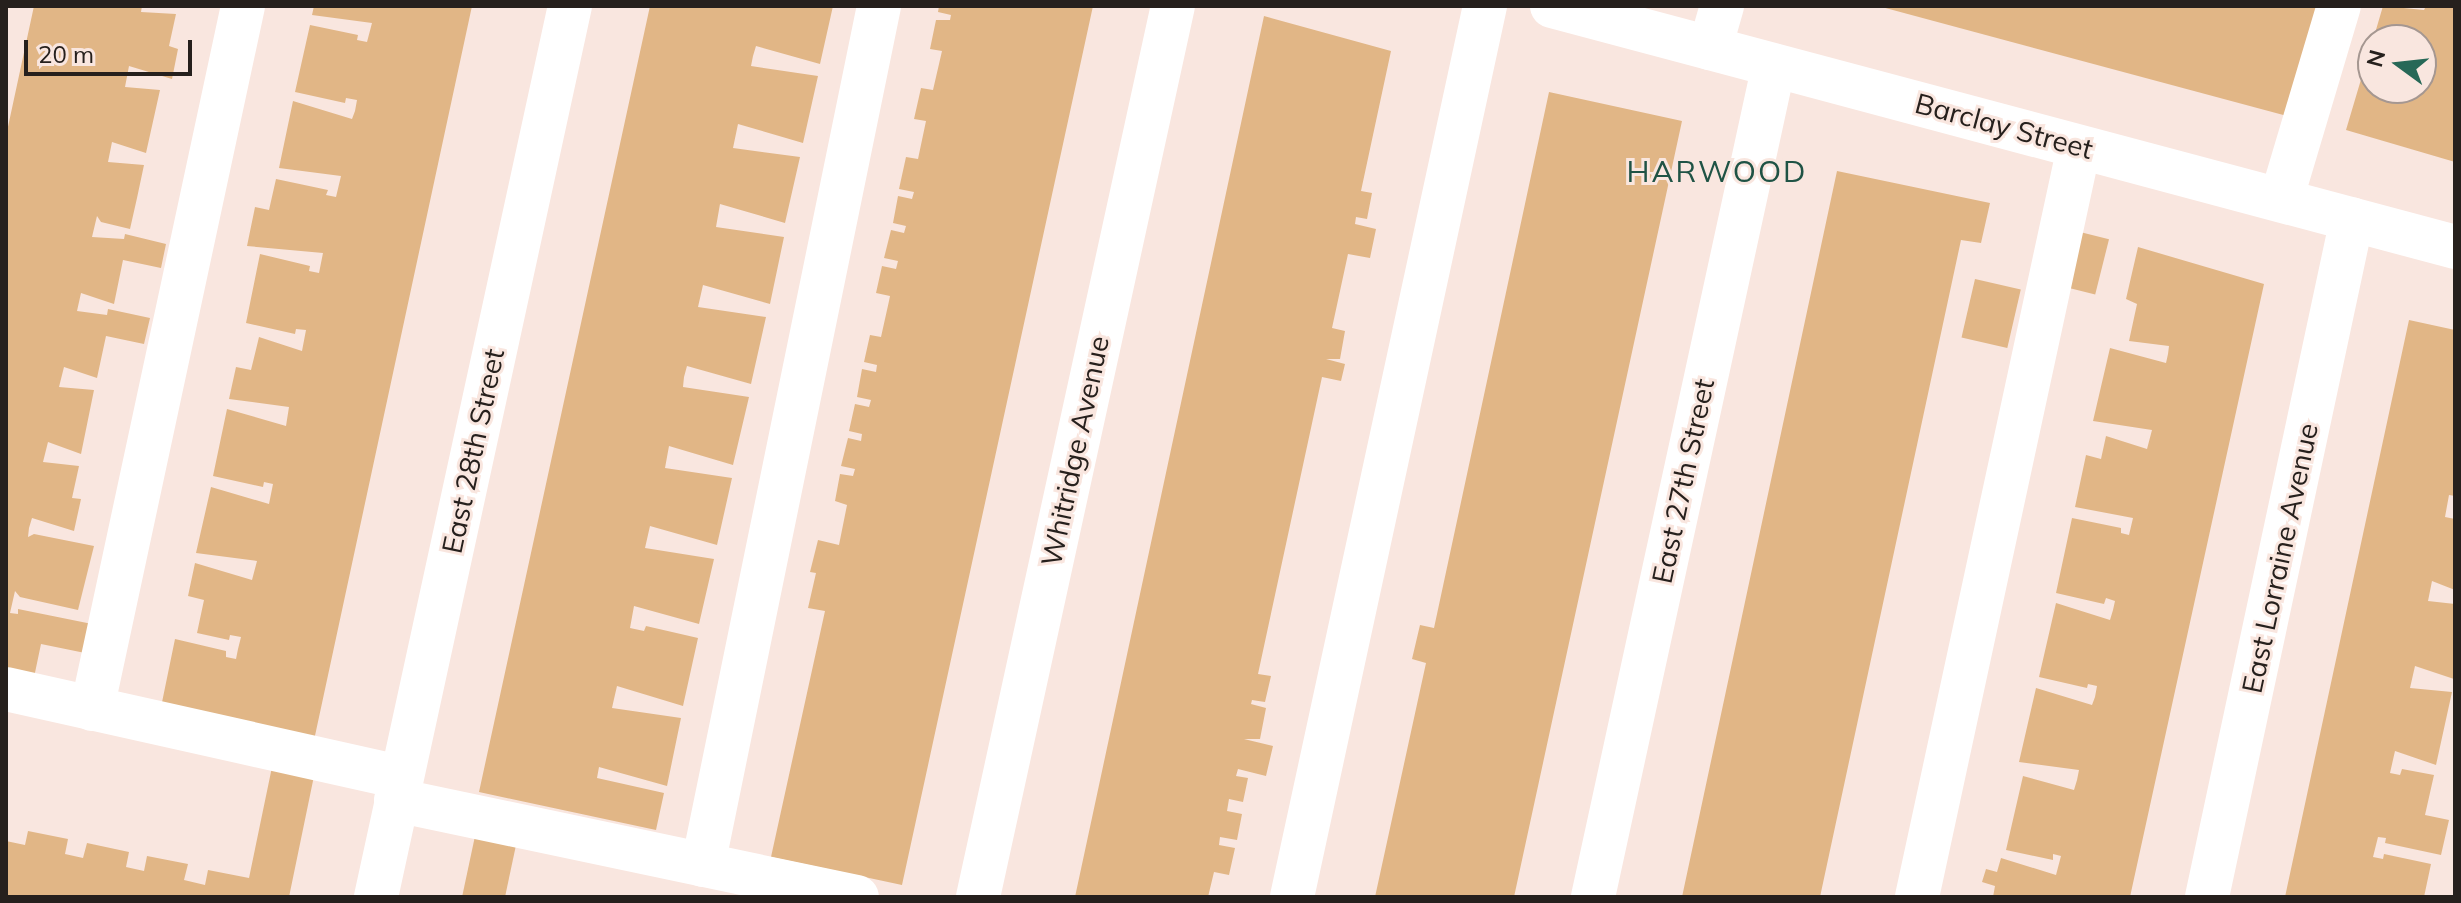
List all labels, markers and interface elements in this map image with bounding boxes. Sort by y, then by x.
scale bar [28,24,196,74]
north arrow [2357,24,2437,104]
text: 20 m [38,39,94,69]
text: N [2360,47,2391,70]
street label: Barclay Street [1911,86,2097,166]
district label: HARWOOD [1626,153,1808,189]
street label: Whitridge Avenue [1034,333,1116,569]
street label: East 28th Street [435,346,511,556]
street label: East 27th Street [1645,376,1721,586]
street label: East Lorraine Avenue [2235,420,2325,696]

